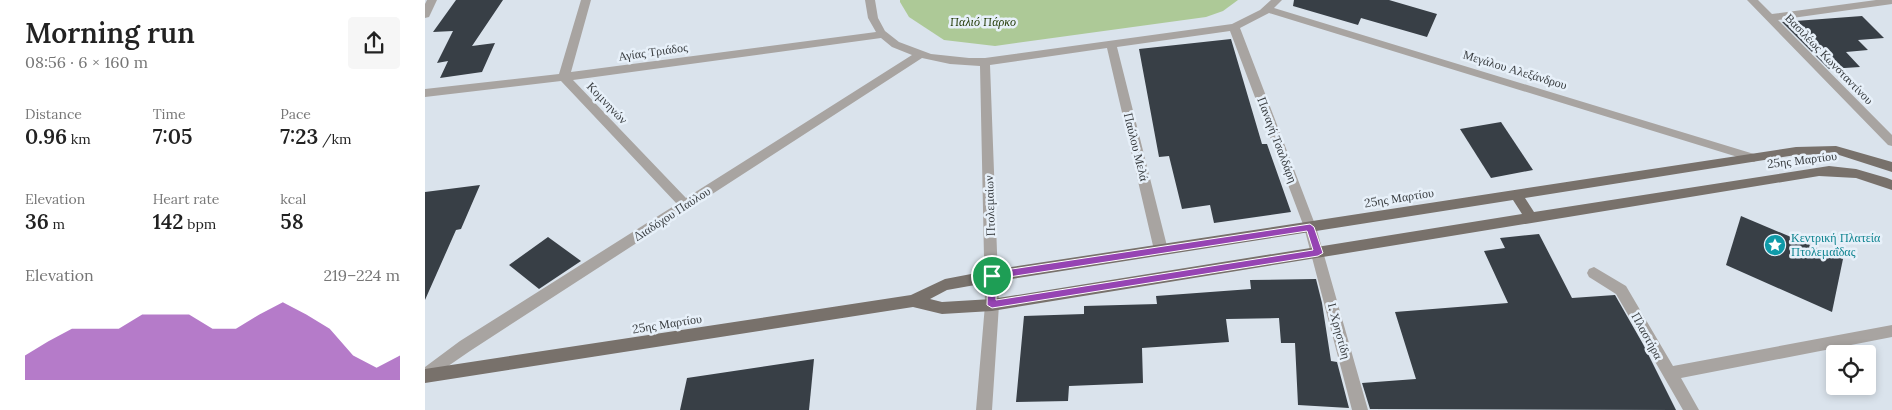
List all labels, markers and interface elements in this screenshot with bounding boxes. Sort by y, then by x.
street label: Βασιλέως Κωνσταντίνου [1782,10,1877,107]
park label: Παλιό Πάρκο [950,14,1016,29]
text: Morning run [25,15,195,51]
button: share [348,17,400,69]
street label: Αγίας Τριάδος [617,39,689,64]
street label: Μεγάλου Αλεξάνδρου [1461,47,1569,92]
text: 08:56 · 6 × 160 m [25,52,148,72]
street label: Κομνηνών [584,79,631,127]
street label: Παναγή Τσαλδάρη [1254,95,1301,185]
text: Distance [25,105,82,123]
text: Time [153,105,186,123]
text: Pace [280,105,311,123]
street label: Παύλου Μελά [1121,111,1152,183]
text: 0.96 [25,123,67,150]
text: 7:05 [153,123,192,150]
text: 7:23 [280,123,318,150]
text: km [67,130,91,148]
text: /km [318,130,352,148]
street label: 25ης Μαρτίου [1766,148,1838,171]
street label: Πτολεμαίων [981,175,998,237]
street label: Διαδόχου Παύλου [630,183,713,244]
street label: 25ης Μαρτίου [1363,185,1435,210]
text: Elevation [25,190,85,208]
text: Heart rate [153,190,219,208]
text: kcal [280,190,306,208]
text: 36 [25,208,49,235]
text: 142 [153,208,184,235]
text: 58 [280,208,304,235]
text: m [49,215,65,233]
text: bpm [184,215,216,233]
place label: Κεντρική Πλατεία Πτολεμαΐδας [1791,230,1881,259]
place icon: Κεντρική Πλατεία Πτολεμαΐδας [1763,233,1787,257]
pin [971,255,1013,297]
icon: arrive [978,262,1006,290]
text: Elevation [25,265,94,285]
text: 219–224 m [323,265,400,285]
street label: Ι. Χρηστίδη [1325,301,1354,361]
street label: Πλαστήρα [1628,310,1667,362]
street label: 25ης Μαρτίου [631,311,703,336]
map controls [1826,345,1876,395]
button: locate [1826,345,1876,395]

